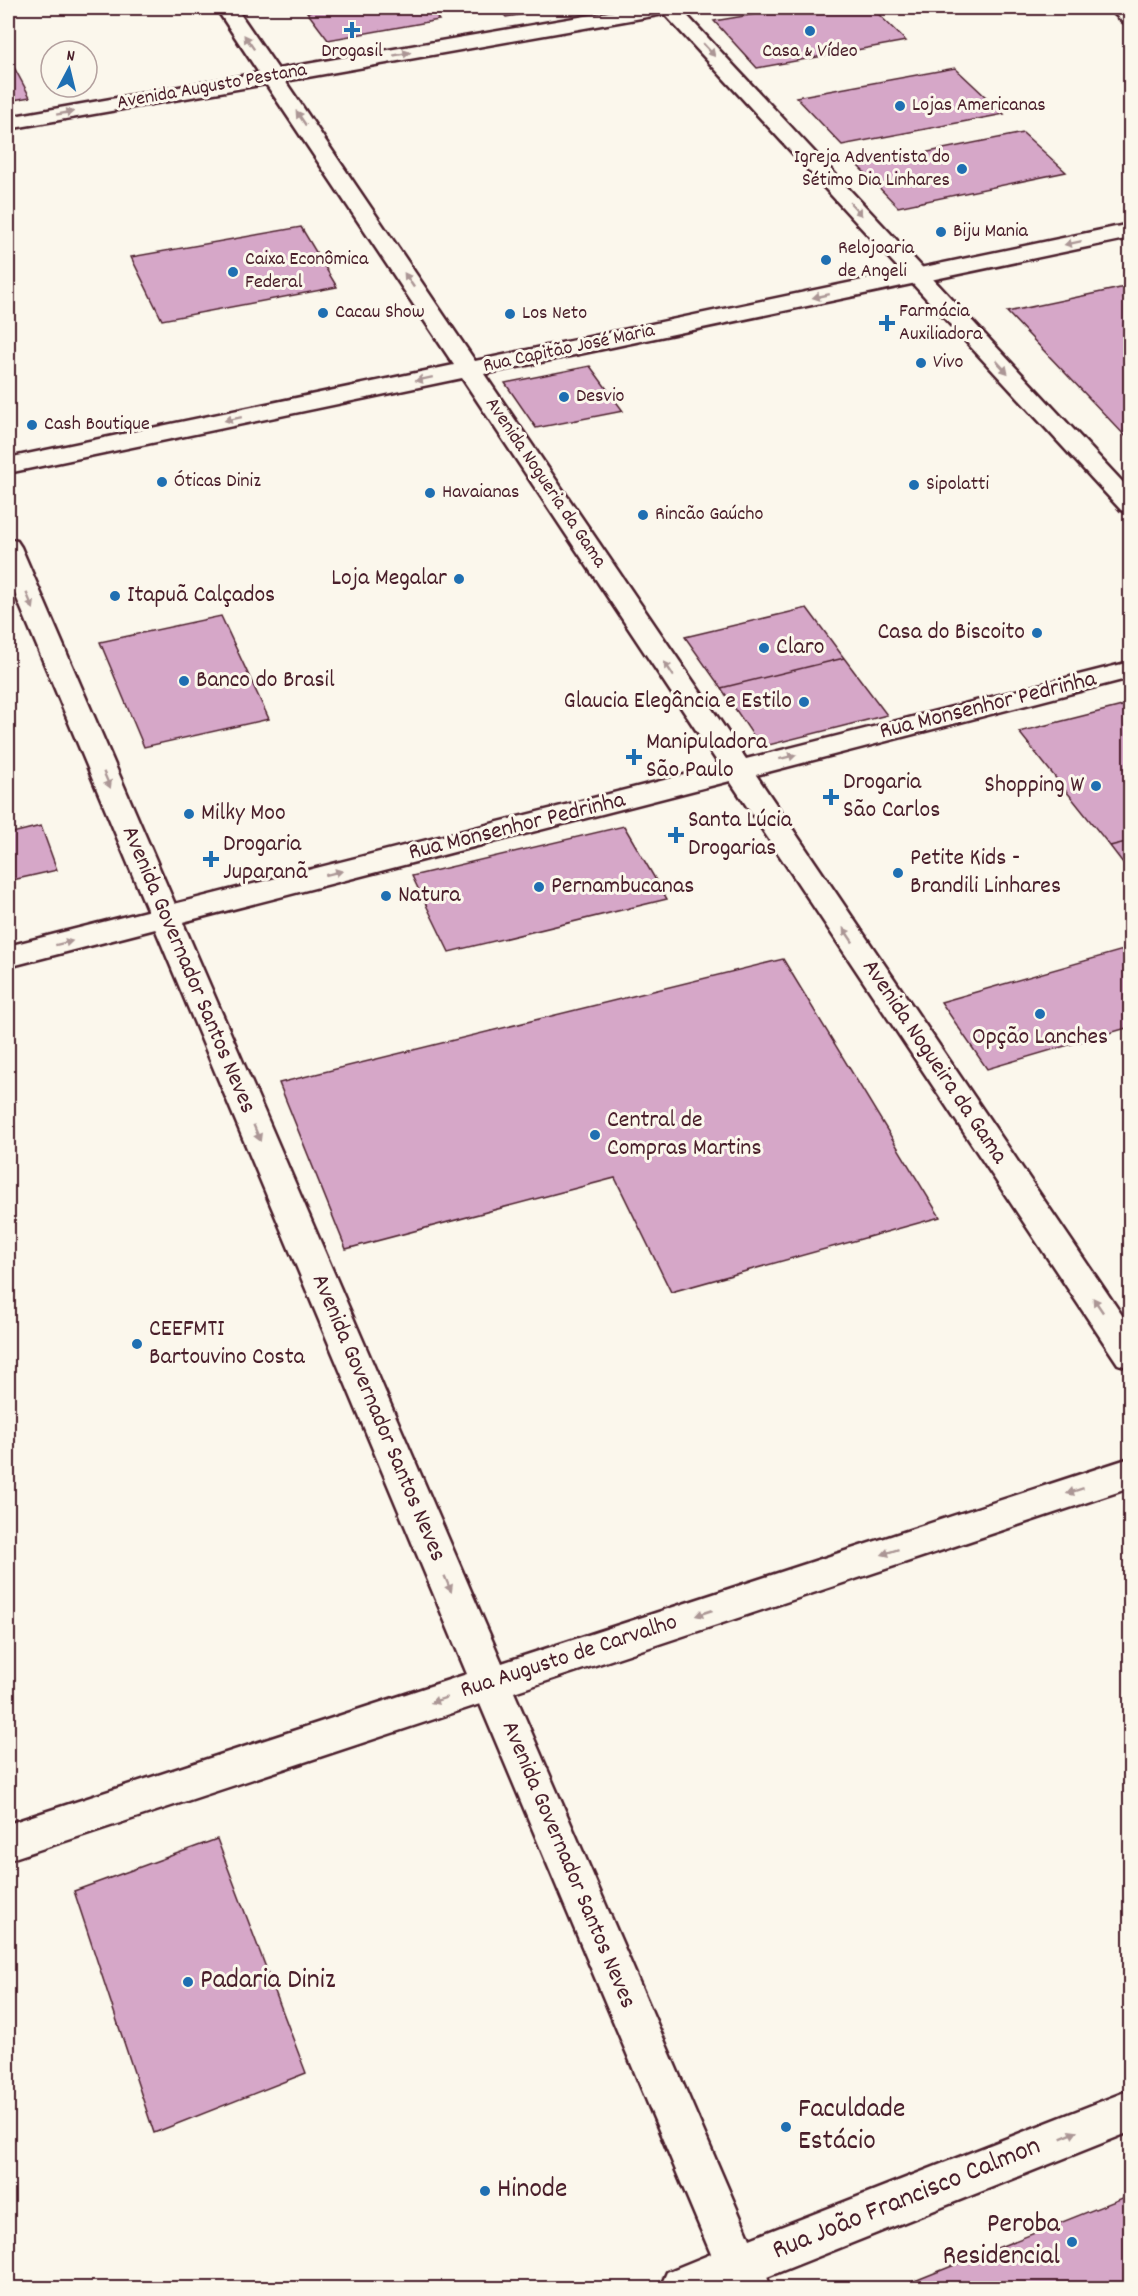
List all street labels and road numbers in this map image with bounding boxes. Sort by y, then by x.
street label: Avenida Augusto Pestana [115,56,310,117]
street label: Rua Capitão José Maria [481,317,658,381]
street label: Avenida Nogueria da Gama [477,392,613,574]
street label: Rua Monsenhor Pedrinha [876,662,1100,749]
street label: Rua Monsenhor Pedrinha [405,783,629,870]
street label: Avenida Governador Santos Neves [112,821,264,1119]
street label: Avenida Nogueira da Gama [853,953,1016,1172]
street label: Avenida Governador Santos Neves [302,1269,454,1567]
street label: Rua Augusto de Carvalho [456,1606,682,1708]
street label: Avenida Governador Santos Neves [492,1716,644,2014]
street label: Rua João Francisco Calmon [767,2128,1047,2272]

